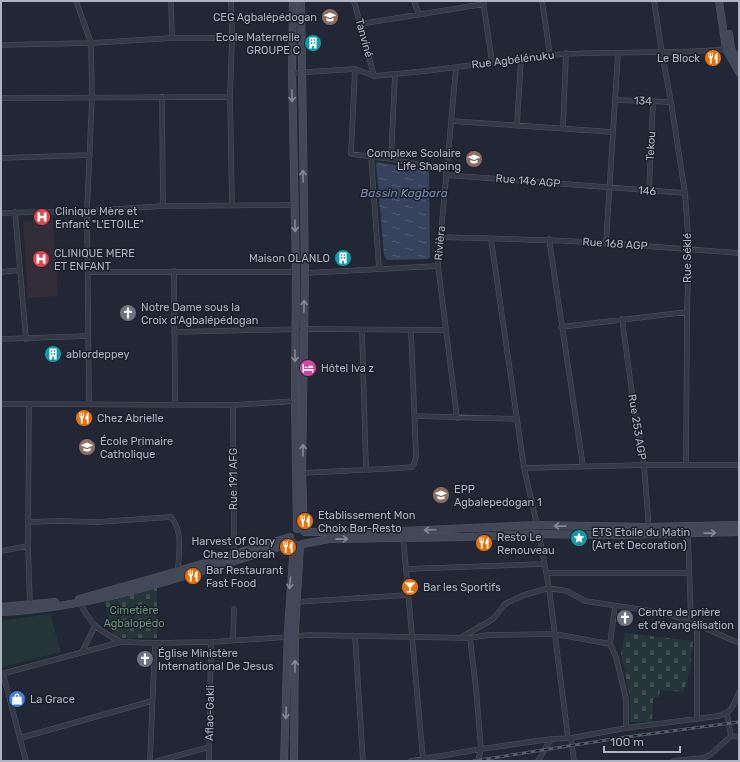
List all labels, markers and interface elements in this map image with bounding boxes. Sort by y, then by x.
school or university icon: CEG Agbalépédogan [320,7,340,27]
place label: CEG Agbalépédogan [213,11,317,24]
street label: Tanviné [353,17,375,59]
place label: Ecole Maternelle GROUPE C [216,31,300,57]
building icon: Ecole Maternelle GROUPE C [303,33,323,53]
street label: Rue Agbélénuku [471,48,555,72]
restaurant icon: Le Block [703,48,723,68]
place label: Le Block [657,52,700,65]
one-way arrow [288,89,296,102]
street label: 134 [634,94,652,108]
street label: Tekou [644,131,658,161]
place label: Complexe Scolaire Life Shaping [367,147,461,173]
school or university icon: Complexe Scolaire Life Shaping [464,149,484,169]
one-way arrow [299,170,307,183]
street label: Rue 146 AGP [495,172,561,190]
street label: 146 [637,184,657,198]
water label: Bassin Kagbara [360,186,448,200]
place label: Clinique Mère et Enfant "L'ETOILE" [55,205,144,231]
hospital icon: Clinique Mère et Enfant "L'ETOILE" [32,207,52,227]
one-way arrow [291,219,299,232]
street label: Rivièra [432,225,448,261]
street label: Rue Séklé [681,233,694,283]
street label: Rue 168 AGP [582,235,648,253]
place label: CLINIQUE MERE ET ENFANT [54,247,135,273]
building icon: Maison OLANLO [333,248,353,268]
hospital icon: CLINIQUE MERE ET ENFANT [31,249,51,269]
place label: Maison OLANLO [249,252,330,265]
one-way arrow [300,300,308,313]
place label: Notre Dame sous la Croix d'Agbalépédogan [141,301,258,327]
church icon: Notre Dame sous la Croix d'Agbalépédogan [118,303,138,323]
building icon: ablordeppey [43,344,63,364]
place label: ablordeppey [66,348,130,361]
one-way arrow [291,349,299,362]
hotel icon: Hôtel Iva z [298,358,318,378]
place label: Hôtel Iva z [321,362,375,375]
street label: Rue 253 AGP [625,393,649,461]
restaurant icon: Chez Abrielle [74,408,94,428]
place label: Chez Abrielle [97,412,164,425]
place label: École Primaire Catholique [100,435,173,461]
school or university icon: École Primaire Catholique [77,437,97,457]
one-way arrow [299,444,307,457]
street label: Rue 191 AFG [227,448,240,510]
place label: EPP Agbalepedogan 1 [454,483,542,509]
school or university icon: EPP Agbalepedogan 1 [431,485,451,505]
place label: Etablissement Mon Choix Bar-Resto [318,509,415,535]
restaurant icon: Etablissement Mon Choix Bar-Resto [295,511,315,531]
one-way arrow [554,522,567,530]
one-way arrow [424,526,437,533]
place label: ETS Etoile du Matin (Art et Decoration) [592,526,690,552]
place icon: ETS Etoile du Matin (Art et Decoration) [569,528,589,548]
one-way arrow [703,529,716,537]
place label: Resto Le Renouveau [497,531,555,557]
restaurant icon: Resto Le Renouveau [474,533,494,553]
place label: Harvest Of Glory Chez Deborah [191,535,275,561]
one-way arrow [335,535,348,543]
restaurant icon: Harvest Of Glory Chez Deborah [278,537,298,557]
place label: Bar Restaurant Fast Food [206,564,284,590]
restaurant icon: Bar Restaurant Fast Food [183,566,203,586]
one-way arrow [287,576,294,589]
bar icon: Bar les Sportifs [400,577,420,597]
place label: Bar les Sportifs [423,581,501,594]
park label: Cimetière Agbalopédo [103,604,165,630]
place label: Centre de prière et d'évangélisation [638,606,734,632]
church icon: Centre de prière et d'évangélisation [615,608,635,628]
place label: Église Ministère International De Jesus [158,647,274,673]
church icon: Église Ministère International De Jesus [135,649,155,669]
one-way arrow [291,660,298,673]
street label: Aflao-Gakli [203,685,217,741]
shop icon: La Grace [7,689,27,709]
place label: La Grace [30,693,75,706]
one-way arrow [282,706,289,719]
scale bar [604,728,680,754]
text: 100 m [610,735,644,749]

